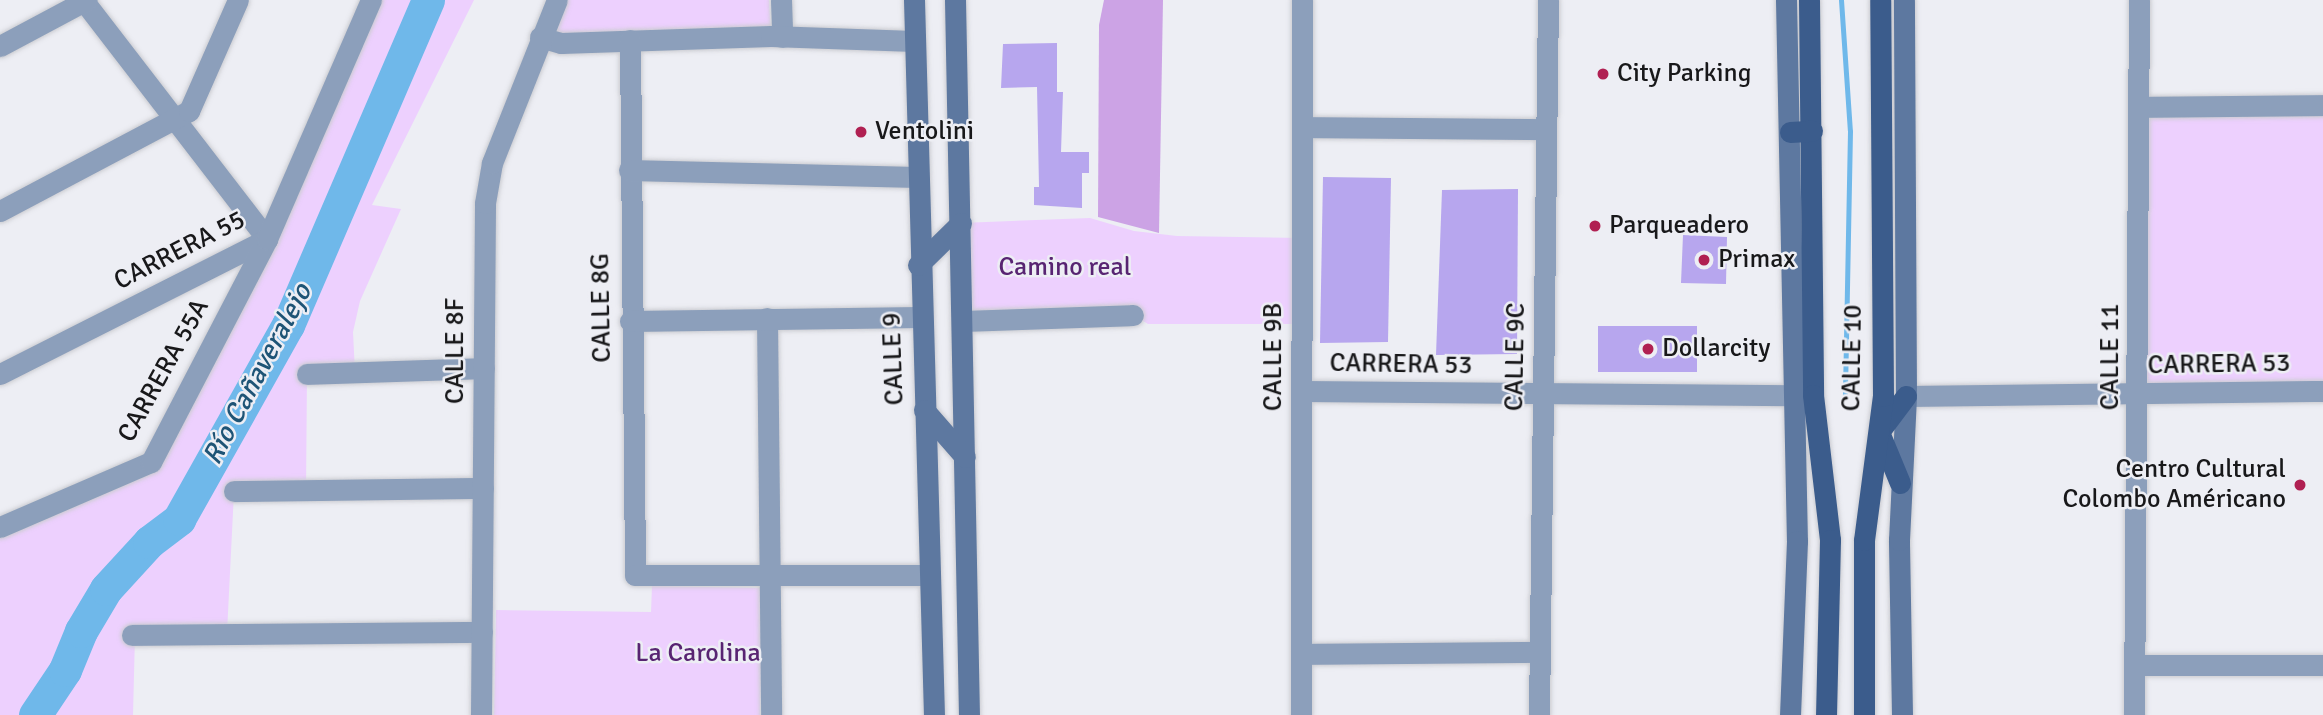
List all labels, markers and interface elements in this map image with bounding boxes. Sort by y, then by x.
place label: City Parking [1617,58,1751,90]
marker: City Parking [1595,66,1611,82]
place label: Ventolini [875,116,974,148]
marker: Ventolini [853,124,869,140]
street label: CARRERA 55 [109,205,251,297]
place label: Parqueadero [1609,210,1749,242]
marker: Parqueadero [1587,218,1603,234]
place label: Primax [1718,244,1795,276]
park label: Camino real [999,252,1131,284]
marker: Primax [1696,252,1712,268]
street label: CALLE 8G [585,253,619,363]
water label: Río Cañaveralejo [195,278,319,470]
street label: CARRERA 55A [112,294,216,448]
street label: CALLE 8F [440,298,472,404]
street label: CALLE 9B [1258,303,1290,411]
street label: CALLE 9C [1499,303,1533,411]
street label: CALLE 10 [1836,304,1870,412]
street label: CALLE 11 [2095,304,2127,410]
street label: CALLE 9 [877,312,911,406]
place label: Dollarcity [1662,333,1770,365]
marker: Dollarcity [1640,341,1656,357]
street label: CARRERA 53 [1329,348,1473,382]
street label: CARRERA 53 [2147,348,2291,382]
place label: Centro Cultural Colombo Américano [2063,454,2286,516]
marker: Centro Cultural Colombo Américano [2292,477,2308,493]
park label: La Carolina [635,638,761,670]

